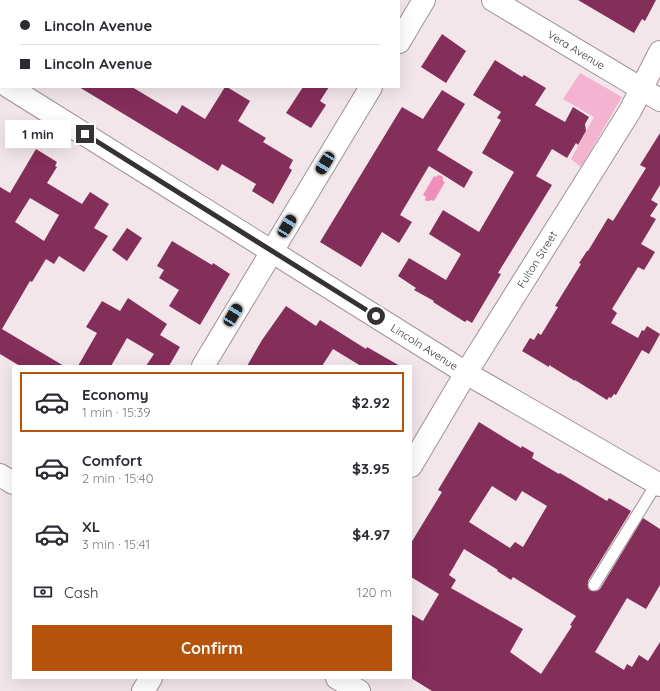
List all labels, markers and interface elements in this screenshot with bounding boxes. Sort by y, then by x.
text: Lincoln Avenue [44,16,152,35]
street label: Vera Avenue [545,27,608,72]
text: Lincoln Avenue [44,54,152,73]
callout: 1 min [5,120,71,148]
route end [76,125,94,143]
text: 1 min [22,126,54,142]
car [314,150,336,176]
car [276,213,298,239]
street label: Fulton Street [514,228,560,291]
car [222,302,244,328]
route start [367,307,385,325]
street label: Lincoln Avenue [388,321,460,373]
icon: car [34,384,70,420]
text: Economy [82,385,149,404]
text: $2.92 [352,393,390,412]
text: 1 min · 15:39 [82,404,151,420]
icon: car [34,450,70,486]
text: Comfort [82,451,143,470]
text: $3.95 [352,459,390,478]
text: 2 min · 15:40 [82,470,153,486]
icon: car [34,516,70,552]
text: XL [82,517,100,536]
text: $4.97 [352,525,390,544]
text: 3 min · 15:41 [82,536,150,552]
icon: cash [32,581,54,603]
text: Cash [64,583,98,602]
text: 120 m [357,584,392,600]
button: Confirm [32,625,392,671]

